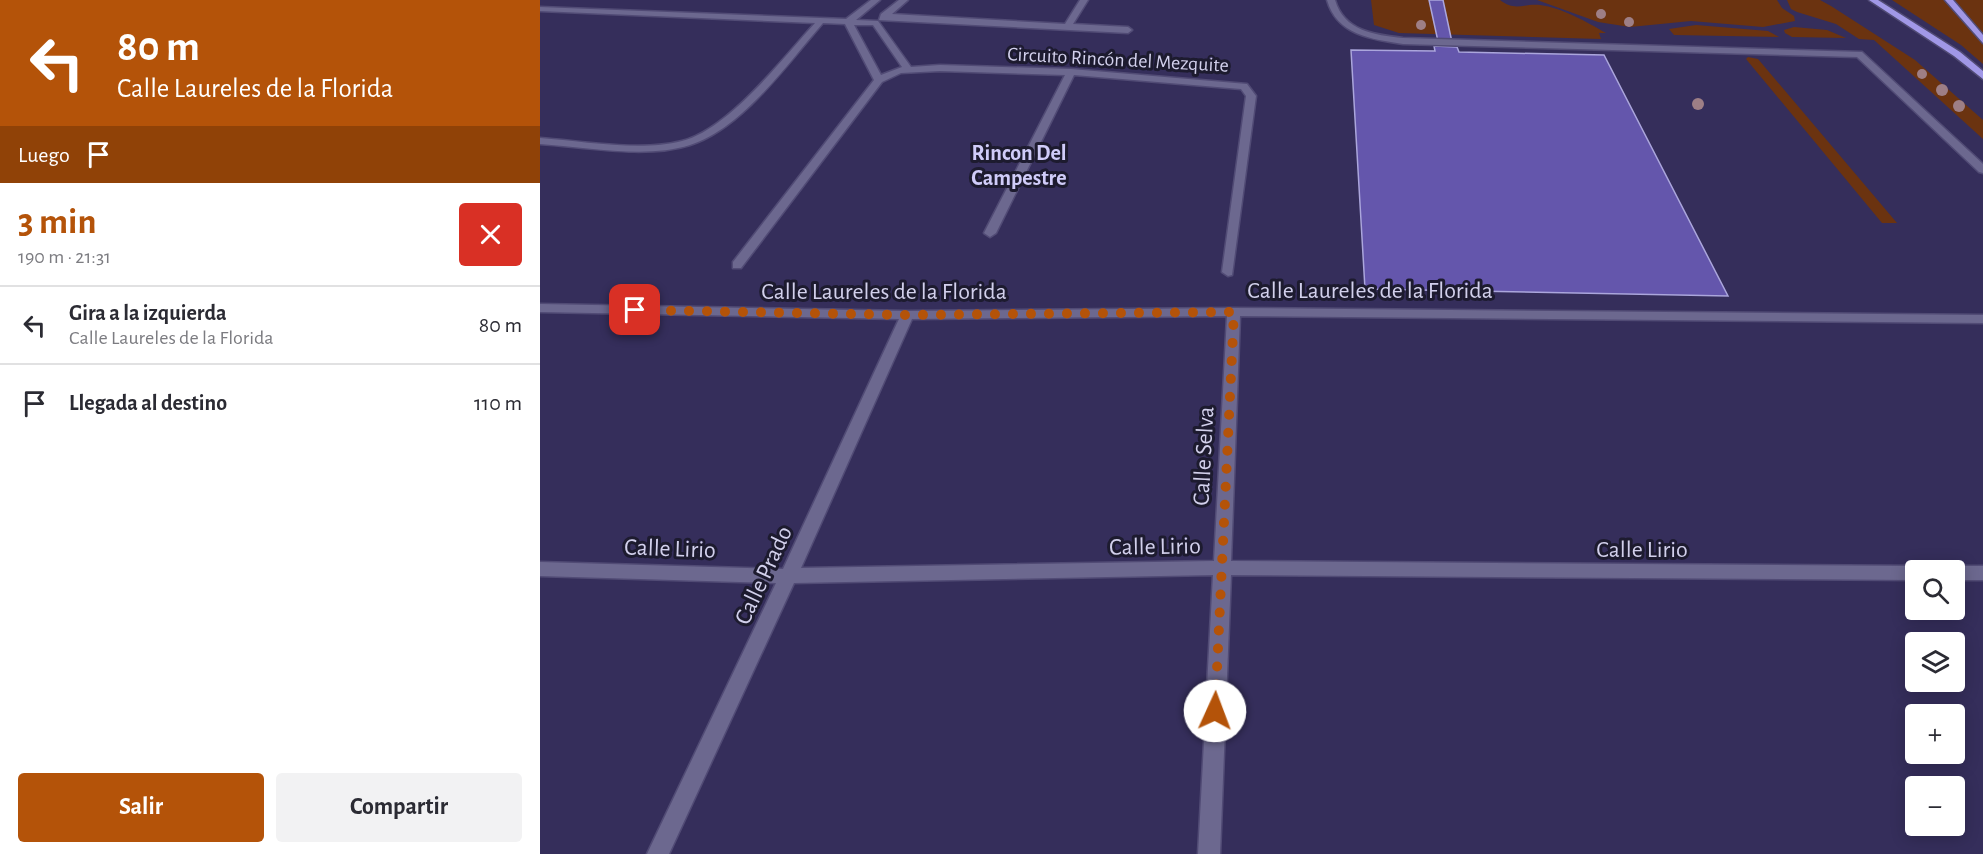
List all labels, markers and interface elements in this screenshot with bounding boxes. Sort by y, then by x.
icon: left [18,24,96,102]
text: 80 m [117,26,200,68]
street label: Circuito Rincón del Mezquite [1007,44,1229,76]
text: Calle Laureles de la Florida [117,75,393,102]
icon: arrive [82,138,115,171]
district label: Rincon Del Campestre [971,142,1067,189]
text: Luego [18,144,70,166]
button: close [459,203,522,266]
text: 3 min [18,204,96,240]
text: 190 m · 21:31 [18,247,111,267]
street label: Calle Laureles de la Florida [1247,279,1493,303]
street label: Calle Laureles de la Florida [761,280,1007,304]
pin [609,284,660,335]
icon: arrive [618,293,651,326]
text: Gira a la izquierda [69,302,227,324]
icon: left [18,309,51,342]
text: 80 m [479,314,522,336]
text: Calle Laureles de la Florida [69,328,274,348]
icon: arrive [18,387,51,420]
text: Llegada al destino [69,392,227,414]
text: 110 m [474,392,522,414]
street label: Calle Selva [1189,406,1219,506]
street label: Calle Prado [731,523,797,628]
street label: Calle Lirio [1109,534,1201,560]
street label: Calle Lirio [624,535,716,563]
street label: Calle Lirio [1596,538,1688,562]
map controls [1905,560,1965,836]
button: search [1905,560,1965,620]
button: layers [1905,632,1965,692]
position arrow [1183,679,1247,743]
button: + [1905,704,1965,764]
button: Salir [18,773,264,842]
button: Compartir [276,773,522,842]
button: − [1905,776,1965,836]

